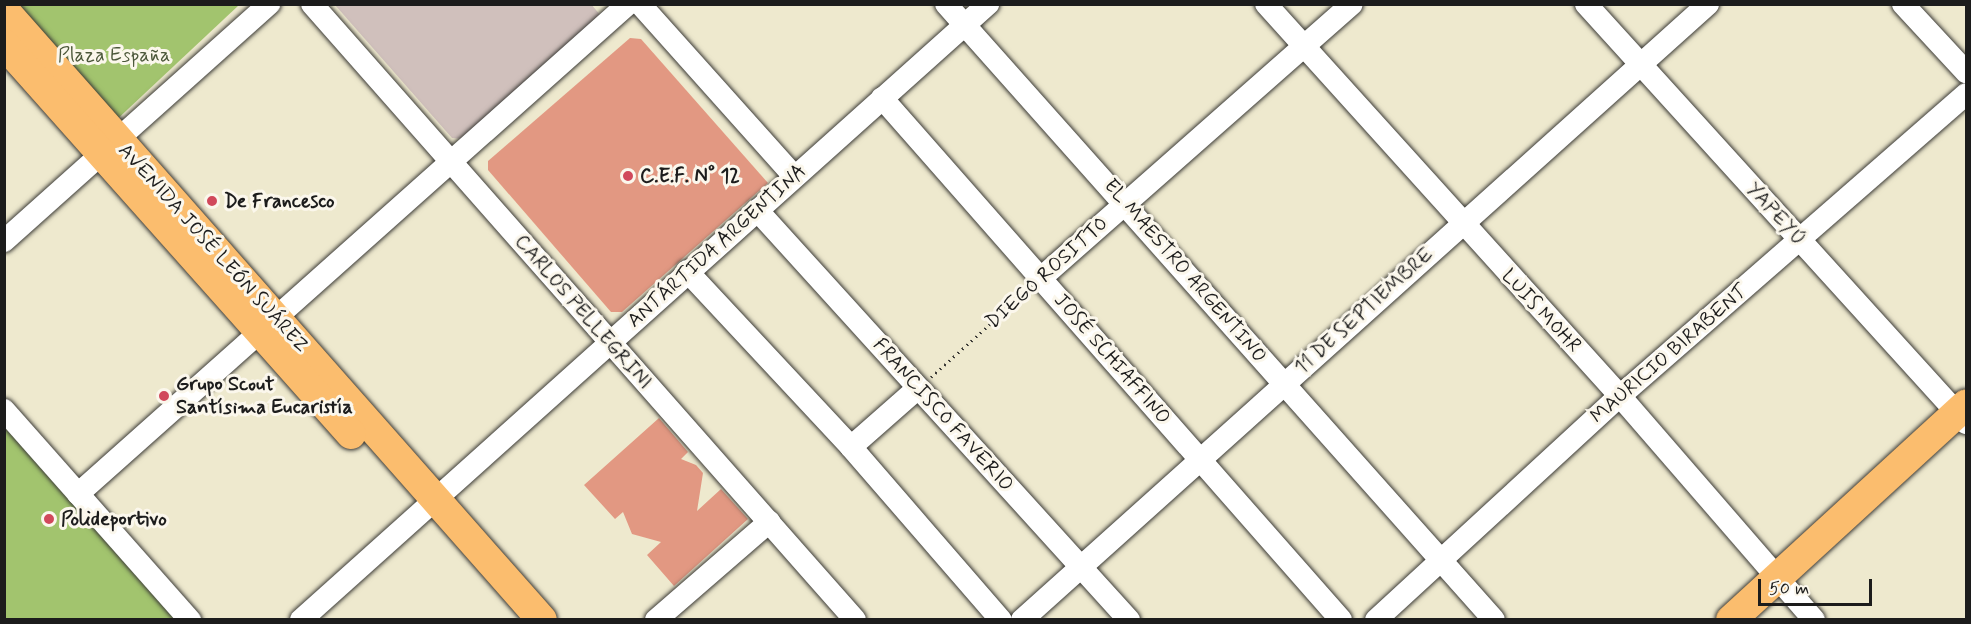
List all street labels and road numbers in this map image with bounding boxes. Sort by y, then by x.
street label: AVENIDA JOSÉ LEÓN SUÁREZ [113,138,313,358]
street label: ANTÁRTIDA ARGENTINA [624,160,810,332]
street label: EL MAESTRO ARGENTINO [1098,174,1272,368]
street label: YAPEYÚ [1741,177,1811,251]
street label: DIEGO ROSITTO [983,213,1111,333]
street label: CARLOS PELLEGRINI [510,231,656,393]
street label: 11 DE SEPTIEMBRE [1289,242,1439,380]
street label: LUIS MOHR [1495,263,1587,359]
street label: MAURICIO BIRABENT [1585,279,1753,429]
street label: JOSÉ SCHIAFFINO [1049,289,1175,429]
street label: FRANCISCO FAVERIO [868,333,1018,497]

